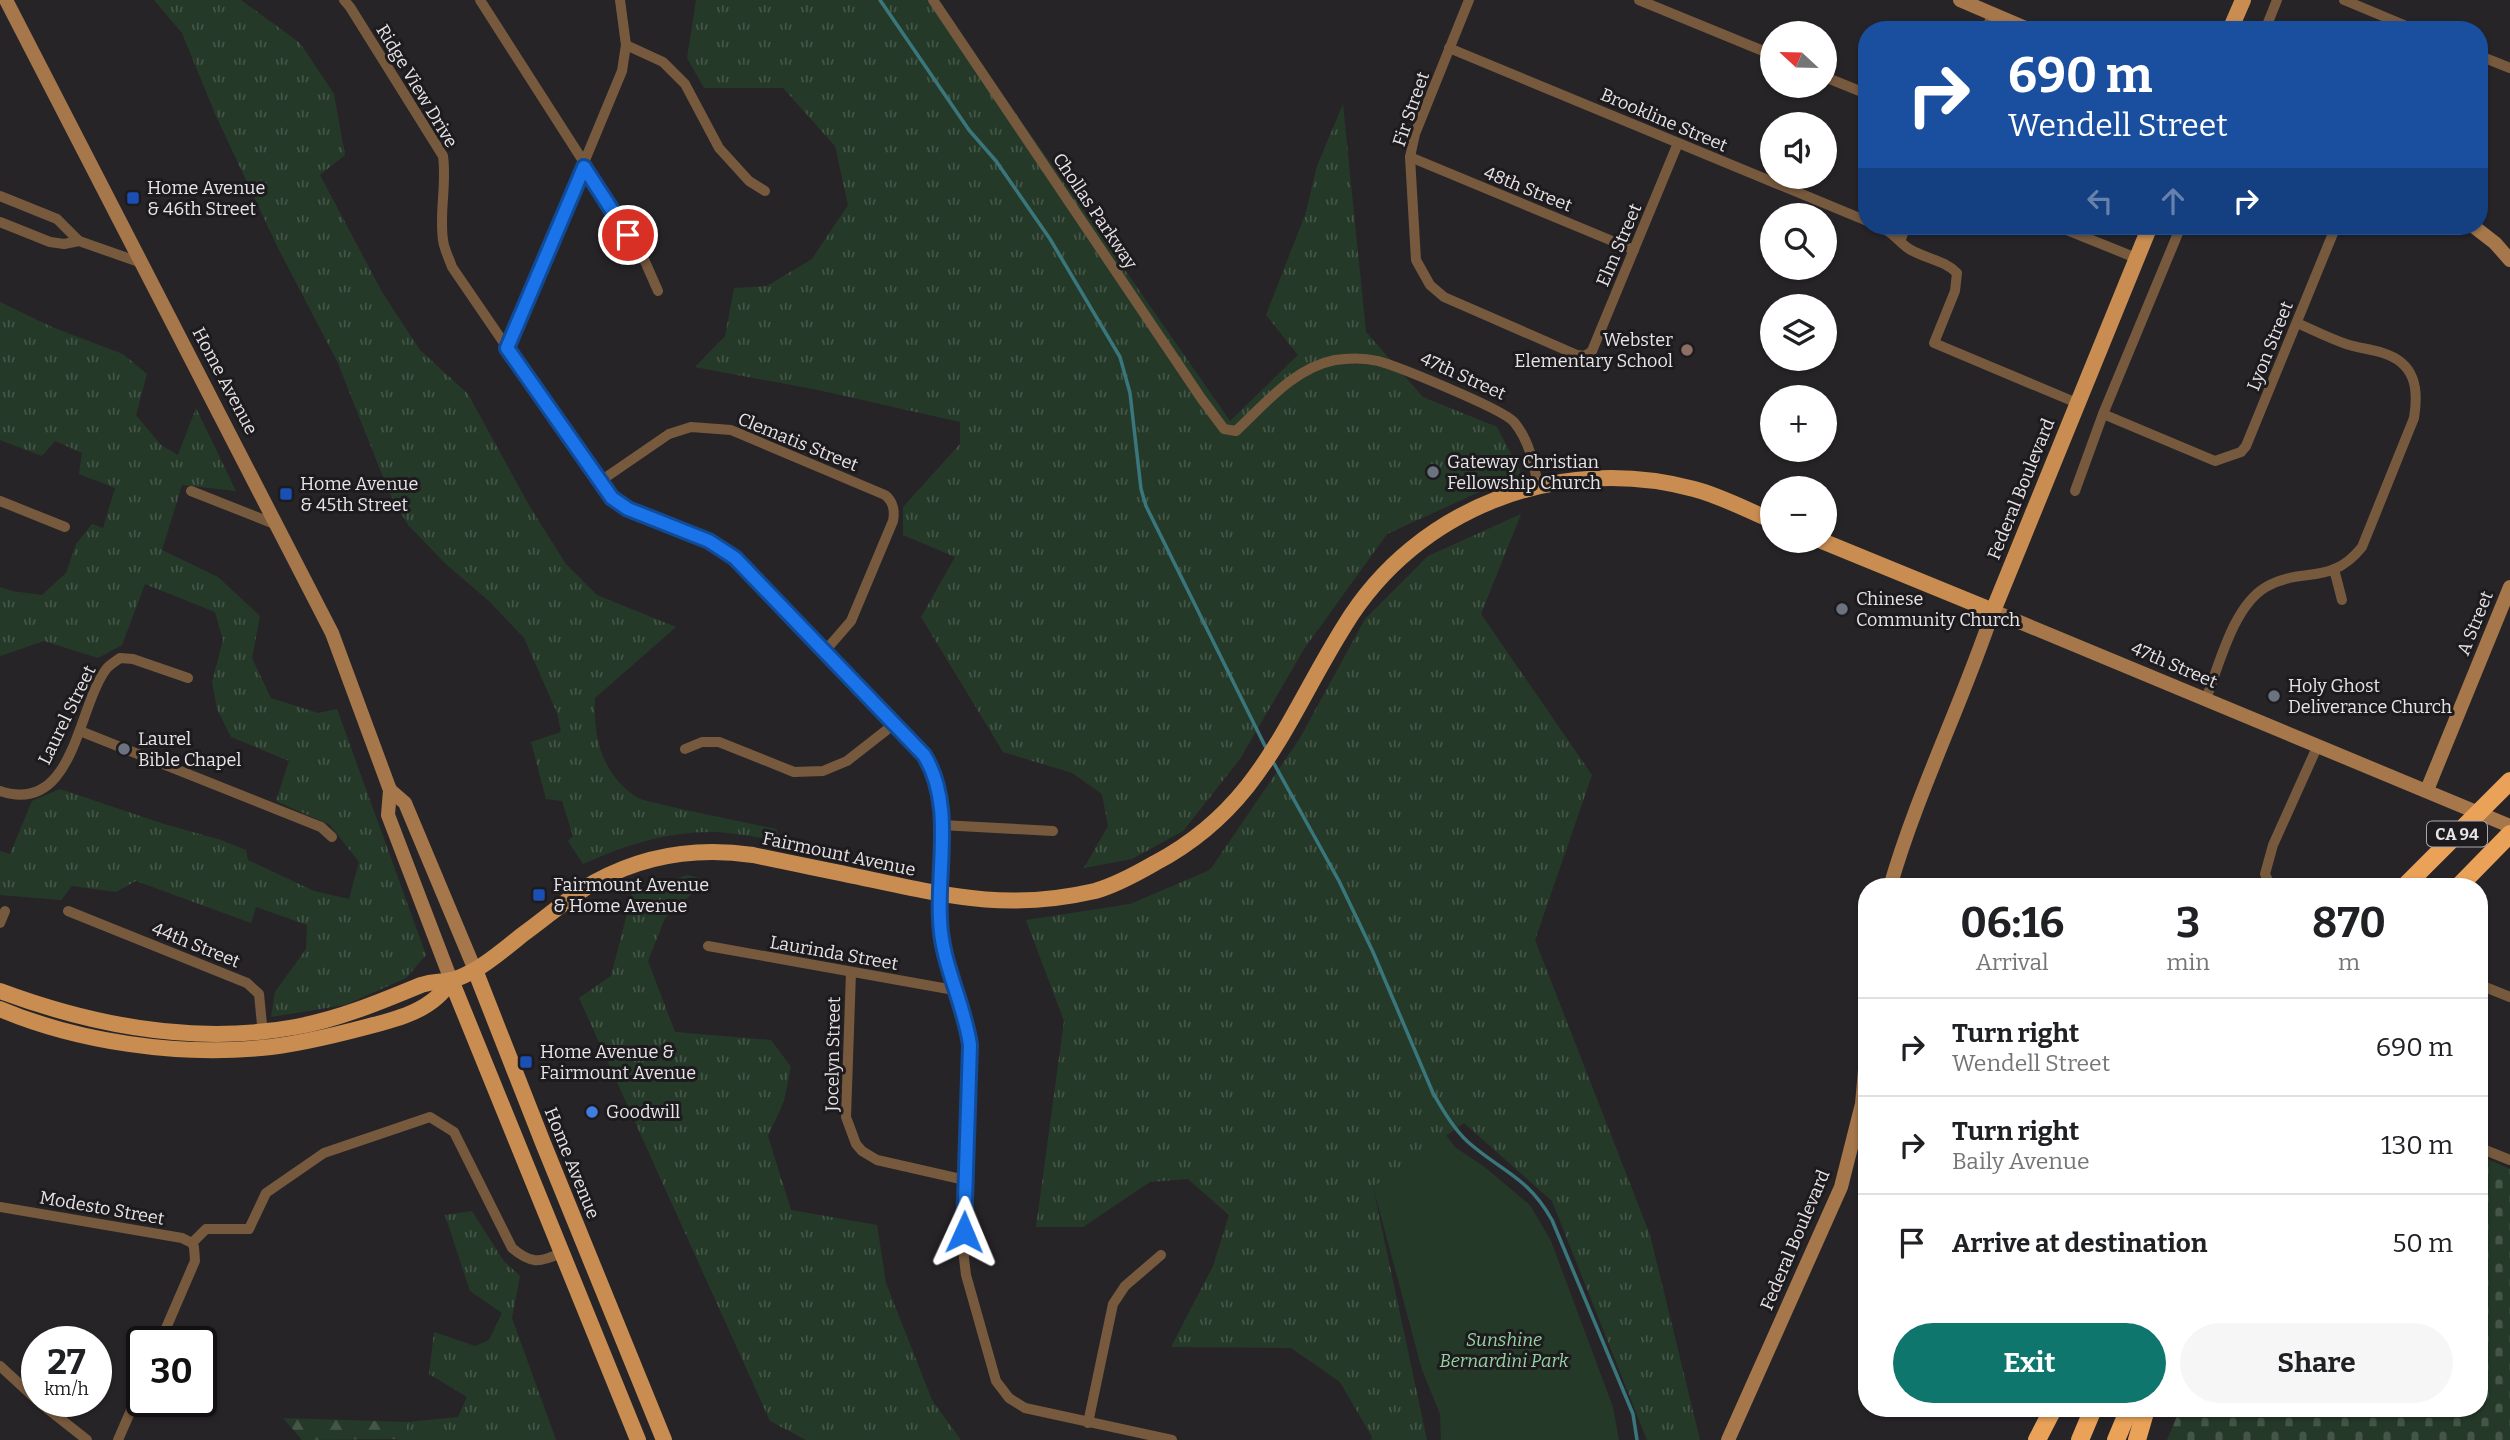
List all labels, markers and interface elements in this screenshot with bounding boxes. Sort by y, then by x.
street label: Ridge View Drive [372,20,462,152]
north arrow [1760,21,1838,98]
map controls [1760,21,1837,553]
text: 690 m [2008,46,2153,105]
icon: right [1893,49,1984,140]
street label: Fir Street [1388,68,1434,149]
street label: Brookline Street [1597,83,1731,157]
text: Wendell Street [2008,106,2228,144]
button: sound [1760,112,1837,189]
street label: Chollas Parkway [1048,149,1142,274]
street label: 48th Street [1481,161,1576,217]
place label: Home Avenue & 46th Street [147,177,265,220]
icon: left [2081,182,2119,220]
icon: ahead [2154,182,2192,220]
icon: right [2227,182,2265,220]
marker: Home Avenue & 46th Street [125,190,141,206]
street label: Elm Street [1592,200,1646,290]
button: search [1760,203,1837,280]
pin [598,205,658,265]
icon: arrive [609,216,647,254]
button: layers [1760,294,1837,371]
street label: Lyon Street [2242,298,2298,394]
street label: Home Avenue [188,324,262,438]
place label: Webster Elementary School [1514,329,1673,372]
marker: Webster Elementary School [1679,342,1695,358]
street label: 47th Street [1417,347,1510,405]
button: + [1760,385,1837,462]
street label: Clematis Street [735,408,862,476]
street label: Federal Boulevard [1983,415,2059,563]
place label: Gateway Christian Fellowship Church [1447,451,1601,494]
marker: Gateway Christian Fellowship Church [1425,464,1441,480]
place label: Home Avenue & 45th Street [300,473,418,516]
button: − [1760,476,1837,553]
marker: Home Avenue & 45th Street [278,486,294,502]
street label: A Street [2452,587,2498,658]
place label: Chinese Community Church [1856,588,2020,631]
marker: Chinese Community Church [1834,601,1850,617]
street label: 47th Street [2128,637,2221,693]
street label: Laurel Street [34,661,101,768]
place label: Holy Ghost Deliverance Church [2288,675,2452,718]
marker: Holy Ghost Deliverance Church [2266,688,2282,704]
place label: Laurel Bible Chapel [138,728,242,771]
marker: Laurel Bible Chapel [116,741,132,757]
road number: CA 94 [2427,821,2487,846]
street label: Fairmount Avenue [760,827,918,881]
place label: Fairmount Avenue & Home Avenue [553,874,709,917]
marker: Fairmount Avenue & Home Avenue [531,887,547,903]
text: 06:16 [1960,898,2064,948]
text: 3 [2176,898,2200,948]
text: 870 [2312,898,2386,948]
street label: 44th Street [149,917,244,973]
street label: Laurinda Street [768,931,900,975]
text: Arrival [1976,948,2049,976]
text: min [2167,948,2210,976]
text: m [2338,948,2360,976]
street label: Jocelyn Street [821,996,845,1113]
text: Turn right [1952,1018,2079,1049]
icon: right [1893,1028,1931,1066]
text: 690 m [2376,1032,2453,1063]
place label: Home Avenue & Fairmount Avenue [540,1041,696,1084]
text: Wendell Street [1952,1049,2110,1077]
marker: Home Avenue & Fairmount Avenue [518,1054,534,1070]
place label: Goodwill [606,1101,680,1123]
street label: Home Avenue [540,1104,604,1222]
marker: Goodwill [584,1104,600,1120]
text: Turn right [1952,1116,2079,1147]
icon: right [1893,1126,1931,1164]
text: 130 m [2381,1130,2453,1161]
text: Baily Avenue [1952,1147,2090,1175]
street label: Federal Boulevard [1755,1166,1835,1314]
street label: Modesto Street [38,1186,167,1230]
position arrow [927,1195,1001,1269]
icon: arrive [1893,1224,1931,1262]
text: Arrive at destination [1952,1228,2207,1259]
text: 50 m [2392,1228,2453,1259]
button: Exit [1893,1323,2166,1403]
button: Share [2180,1323,2453,1403]
speed limit sign: 30 [126,1326,217,1417]
park label: Sunshine Bernardini Park [1440,1329,1569,1372]
text: 27 [47,1341,86,1383]
text: km/h [44,1378,89,1400]

